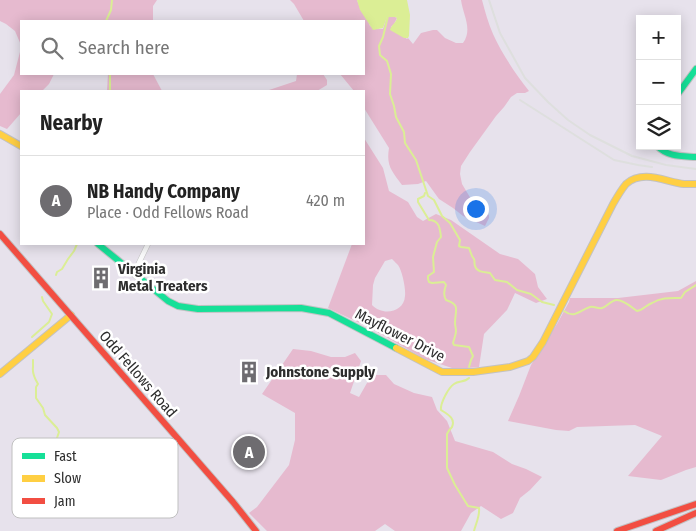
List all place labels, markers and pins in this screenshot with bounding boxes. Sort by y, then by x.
place label: Virginia Metal Treaters [117,260,208,295]
building icon: Virginia Metal Treaters [88,265,114,291]
building icon: Johnstone Supply [236,359,262,385]
place label: Johnstone Supply [265,363,376,381]
pin: A [233,433,265,471]

